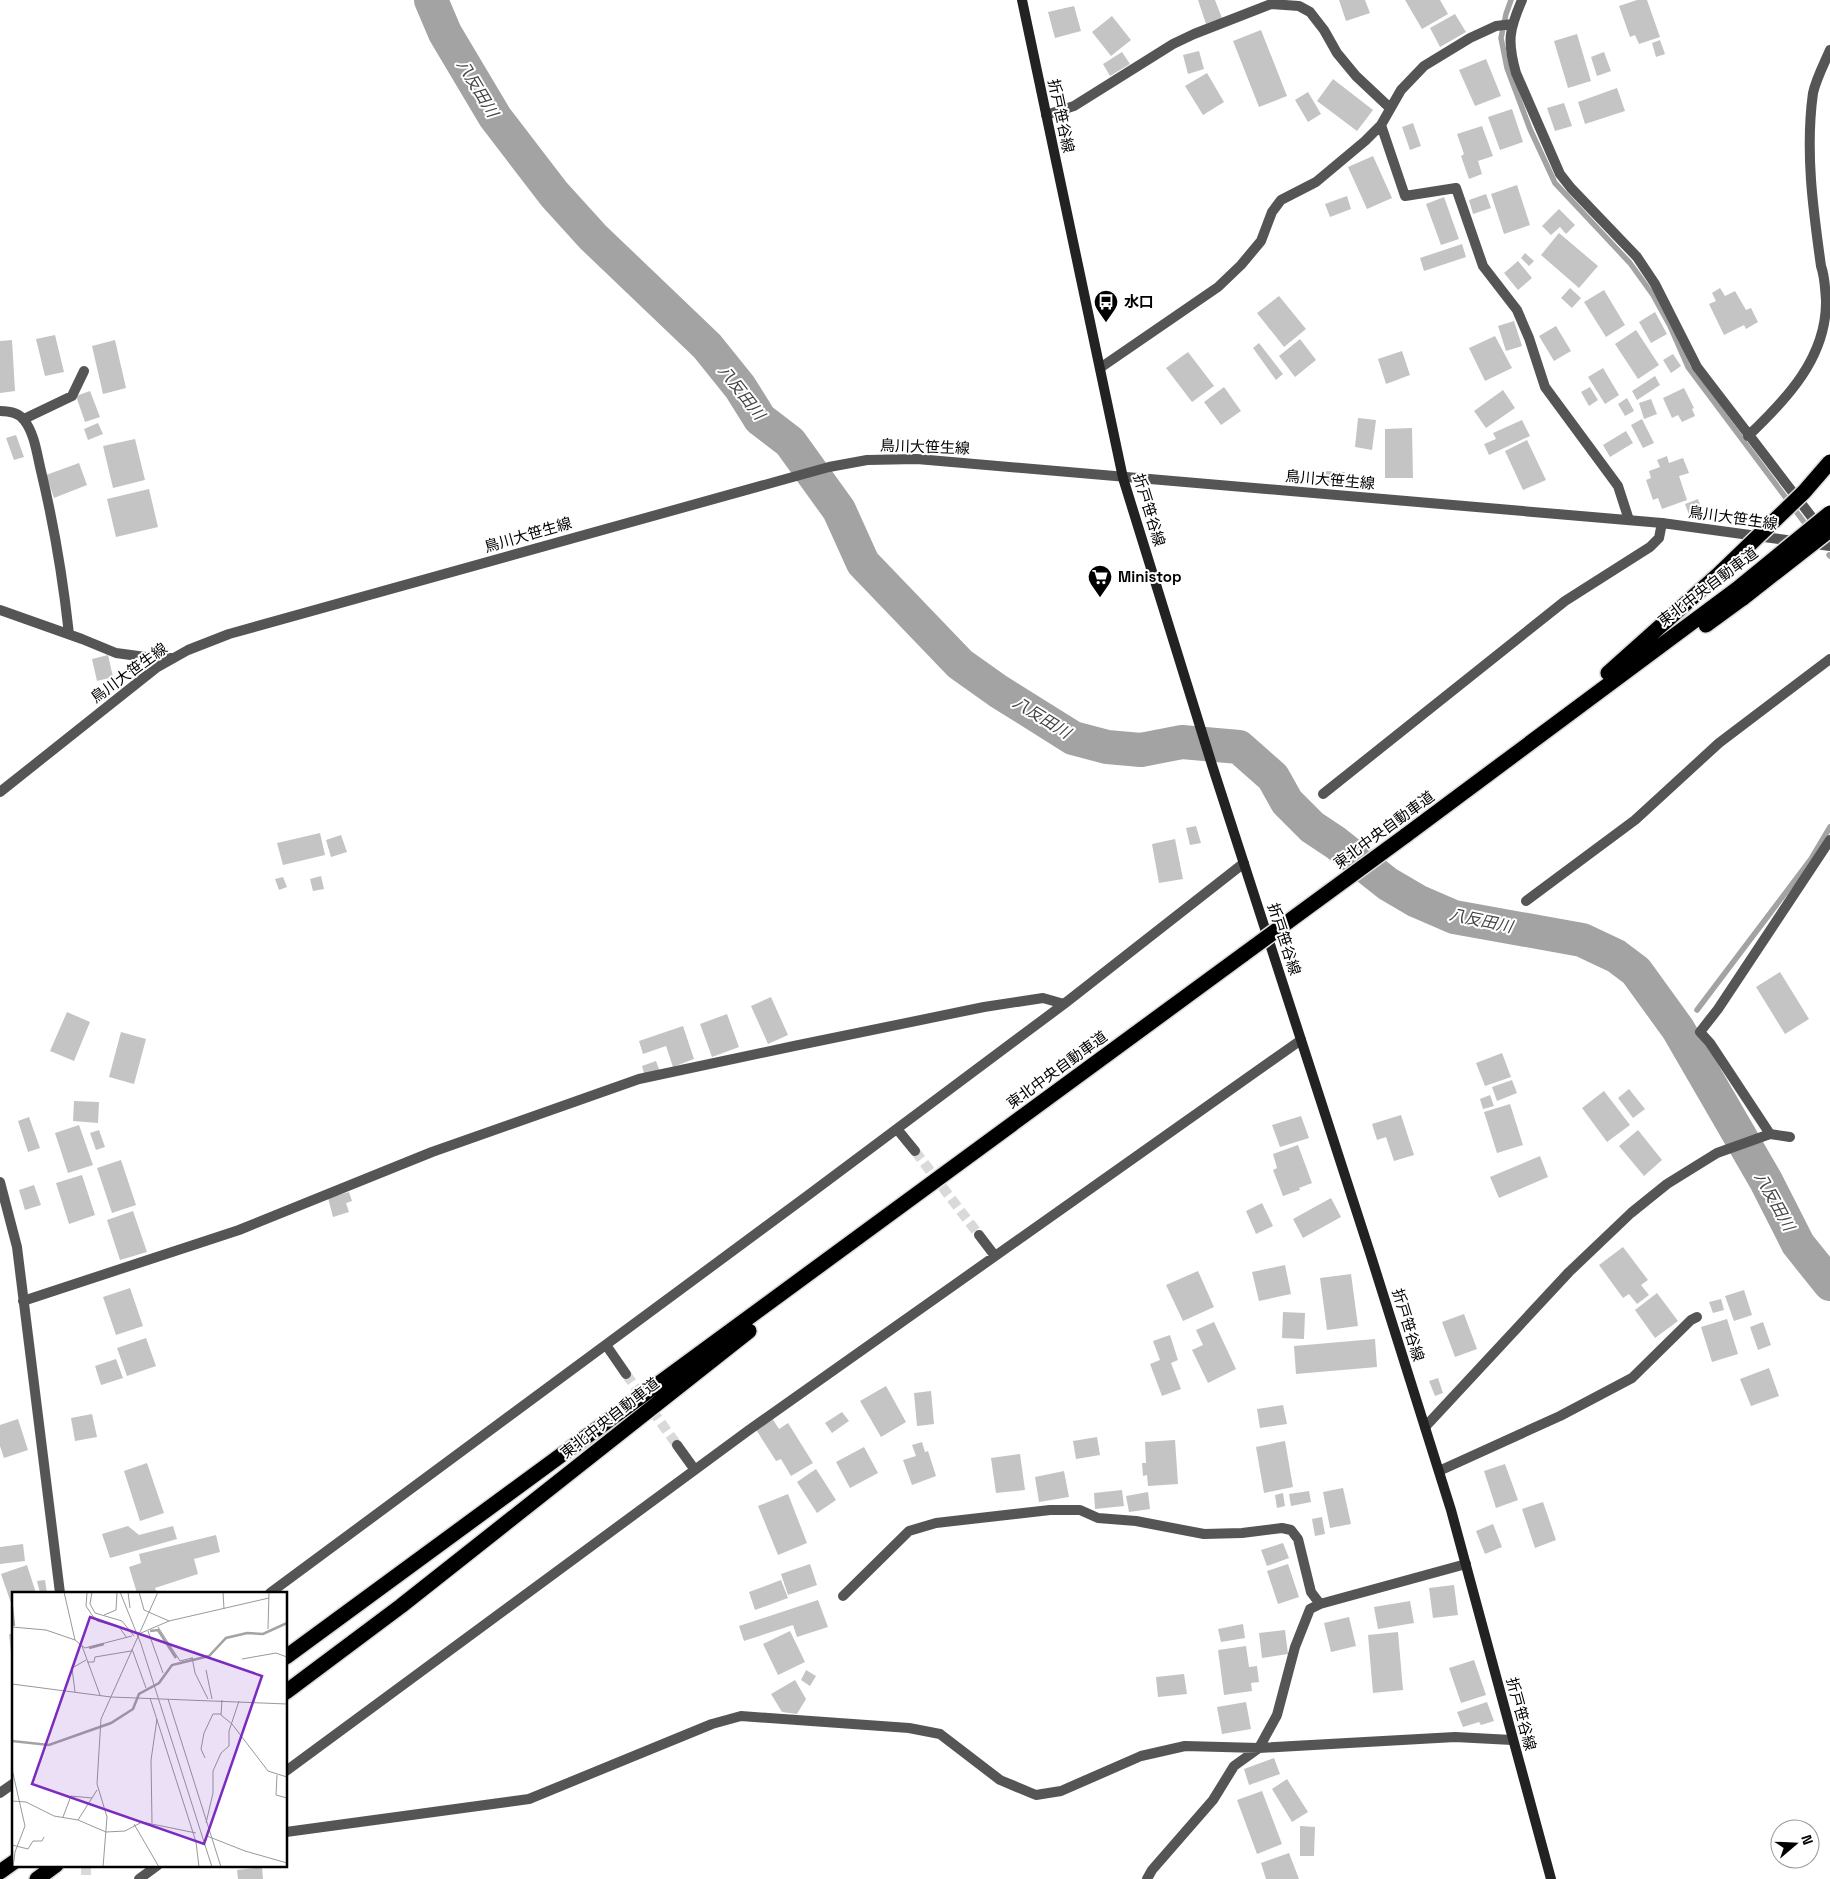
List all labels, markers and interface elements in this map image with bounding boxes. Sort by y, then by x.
water label: 八反田川 [452,55,504,123]
street label: 折戸笹谷線 [1044,77,1079,155]
bus stop icon: 水口 [1093,289,1119,323]
place label: 水口 [1124,292,1154,311]
water label: 八反田川 [714,361,771,426]
street label: 鳥川大笹生線 [880,435,970,458]
street label: 鳥川大笹生線 [1284,466,1376,493]
street label: 折戸笹谷線 [1129,471,1170,549]
street label: 鳥川大笹生線 [1687,502,1779,533]
street label: 鳥川大笹生線 [482,513,574,556]
street label: 東北中央自動車道 [1654,543,1761,630]
supermarket icon: Ministop [1087,564,1113,598]
place label: Ministop [1118,567,1181,586]
street label: 鳥川大笹生線 [87,638,171,707]
water label: 八反田川 [1009,692,1076,744]
street label: 東北中央自動車道 [1330,787,1438,873]
street label: 折戸笹谷線 [1264,900,1305,977]
water label: 八反田川 [1447,904,1516,938]
street label: 東北中央自動車道 [1003,1027,1111,1113]
water label: 八反田川 [1750,1168,1800,1236]
street label: 折戸笹谷線 [1388,1286,1429,1364]
street label: 東北中央自動車道 [557,1373,663,1462]
inset map [12,1592,288,1866]
street label: 折戸笹谷線 [1503,1675,1540,1753]
north arrow [1770,1819,1820,1869]
text: N [1797,1832,1817,1847]

